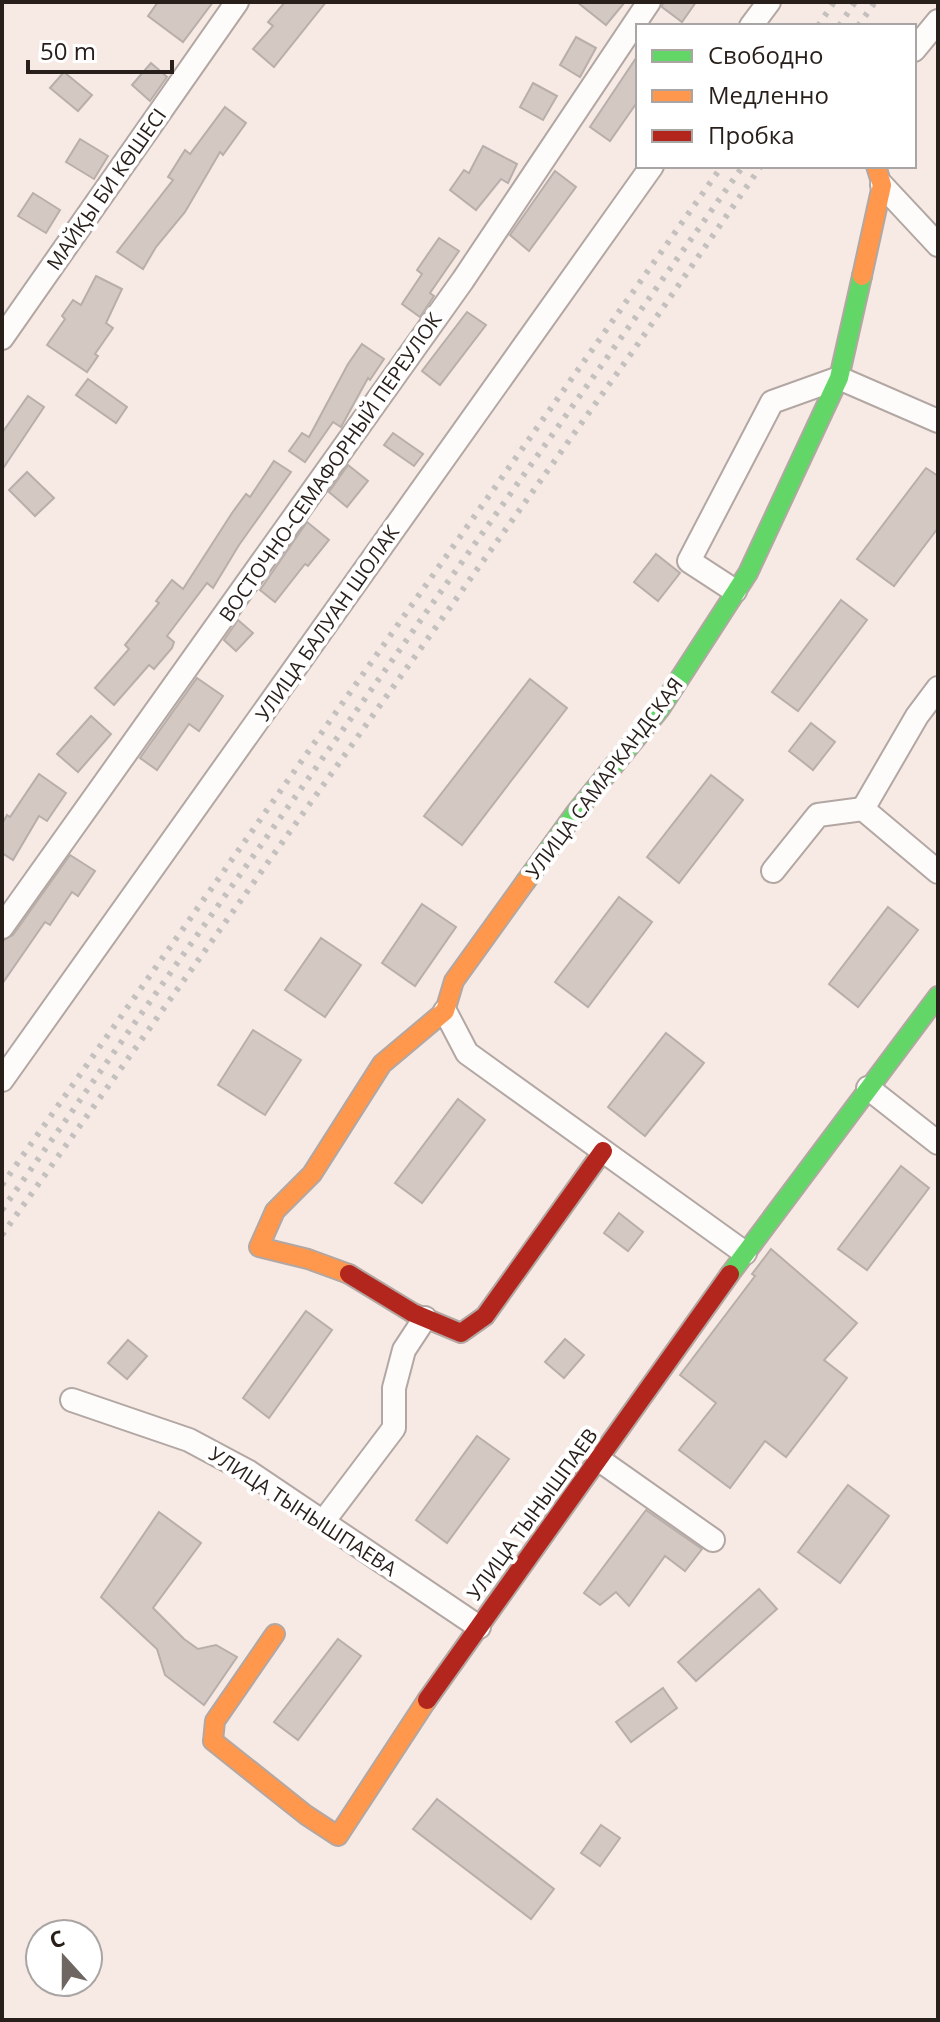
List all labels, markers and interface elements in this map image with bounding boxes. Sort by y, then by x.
scale bar [28,24,172,74]
legend [636,24,916,168]
text: 50 m [40,34,96,67]
text: Свободно [708,38,823,71]
text: Медленно [708,78,829,111]
street label: МАЙҚЫ БИ КӨШЕСІ [40,103,172,275]
text: Пробка [708,118,795,151]
street label: ВОСТОЧНО-СЕМАФОРНЫЙ ПЕРЕУЛОК [212,307,448,627]
street label: УЛИЦА БАЛУАН ШОЛАК [249,519,405,726]
street label: УЛИЦА САМАРКАНДСКАЯ [519,672,689,884]
street label: УЛИЦА ТЫНЫШПАЕВ [461,1423,603,1605]
street label: УЛИЦА ТЫНЫШПАЕВА [204,1440,402,1582]
north arrow [24,1918,104,1998]
text: С [45,1922,68,1955]

